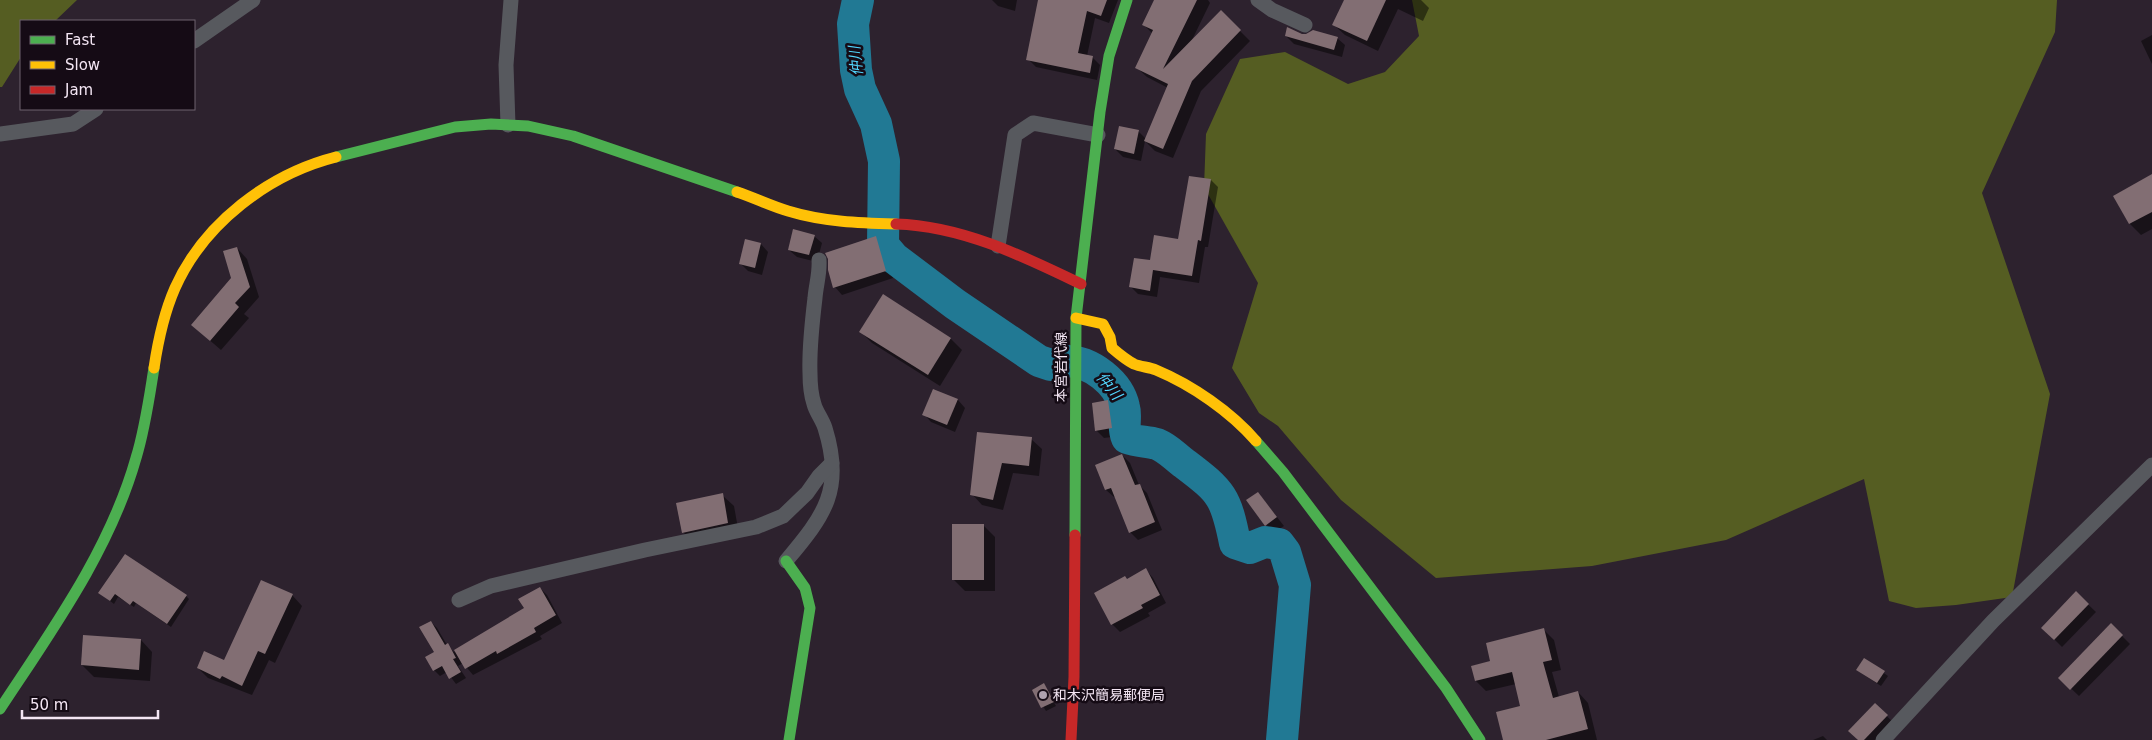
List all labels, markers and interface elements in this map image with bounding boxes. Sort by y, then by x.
legend [20,20,195,110]
text: Fast [65,31,95,49]
water label: 仲川 [845,43,867,77]
text: Slow [65,56,100,74]
text: Jam [64,81,93,99]
street label: 本宮岩代線 [1053,332,1069,402]
water label: 仲川 [1093,369,1127,405]
place label: 和木沢簡易郵便局 [1053,687,1165,703]
scale bar [22,688,159,720]
marker: 和木沢簡易郵便局 [1037,689,1049,701]
text: 50 m [30,696,68,714]

